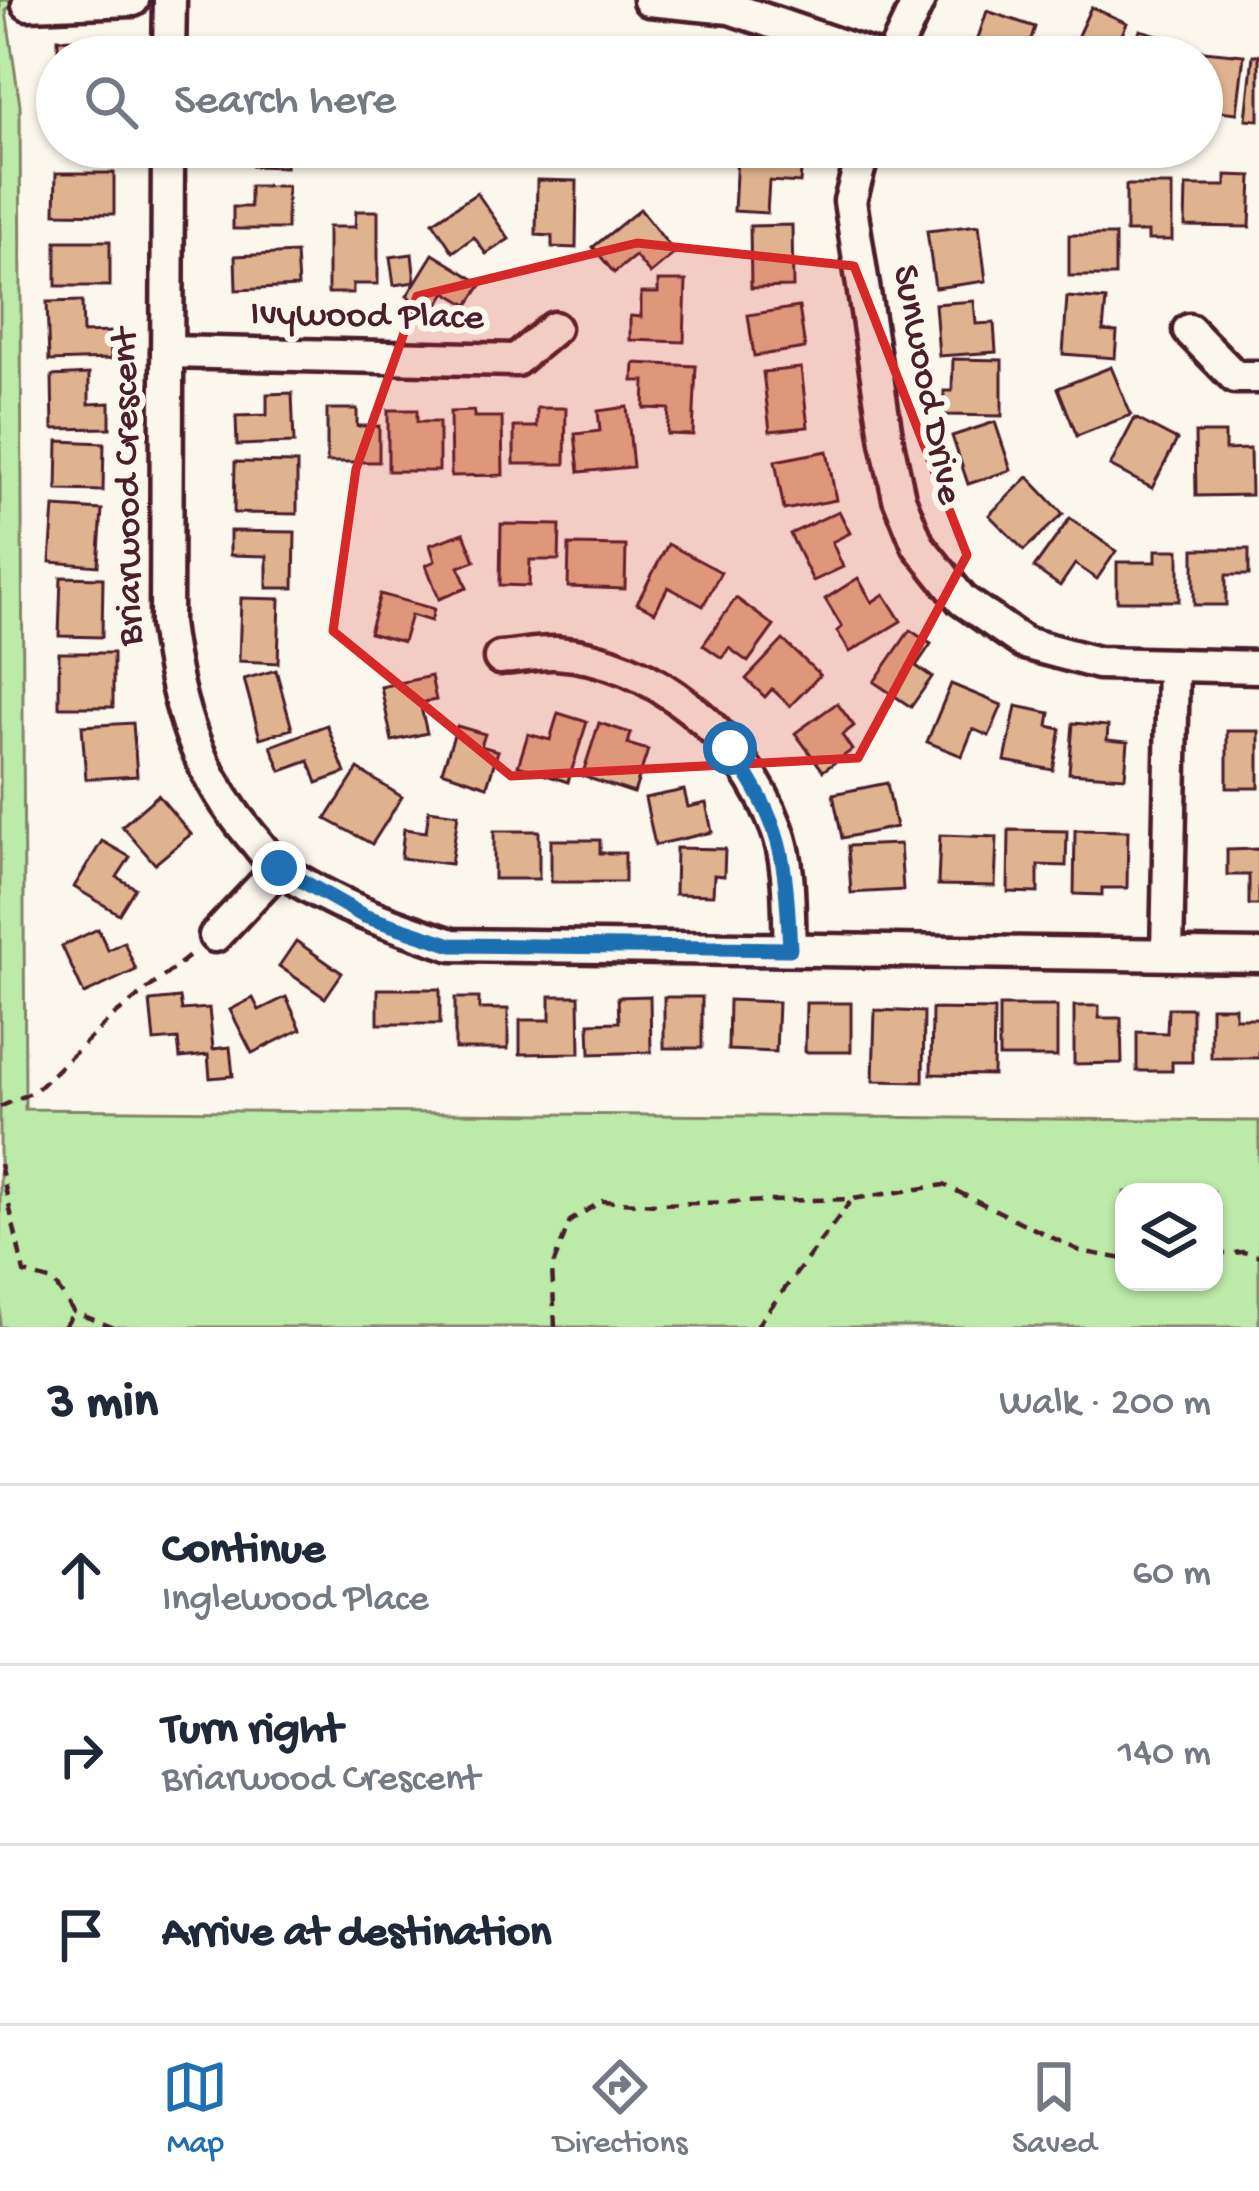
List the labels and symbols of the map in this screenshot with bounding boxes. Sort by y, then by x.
street label: Sunwood Drive [879,261,971,509]
street label: Ivywood Place [250,293,485,343]
street label: Briarwood Crescent [104,325,156,647]
route start [703,721,757,775]
route end [252,841,306,895]

